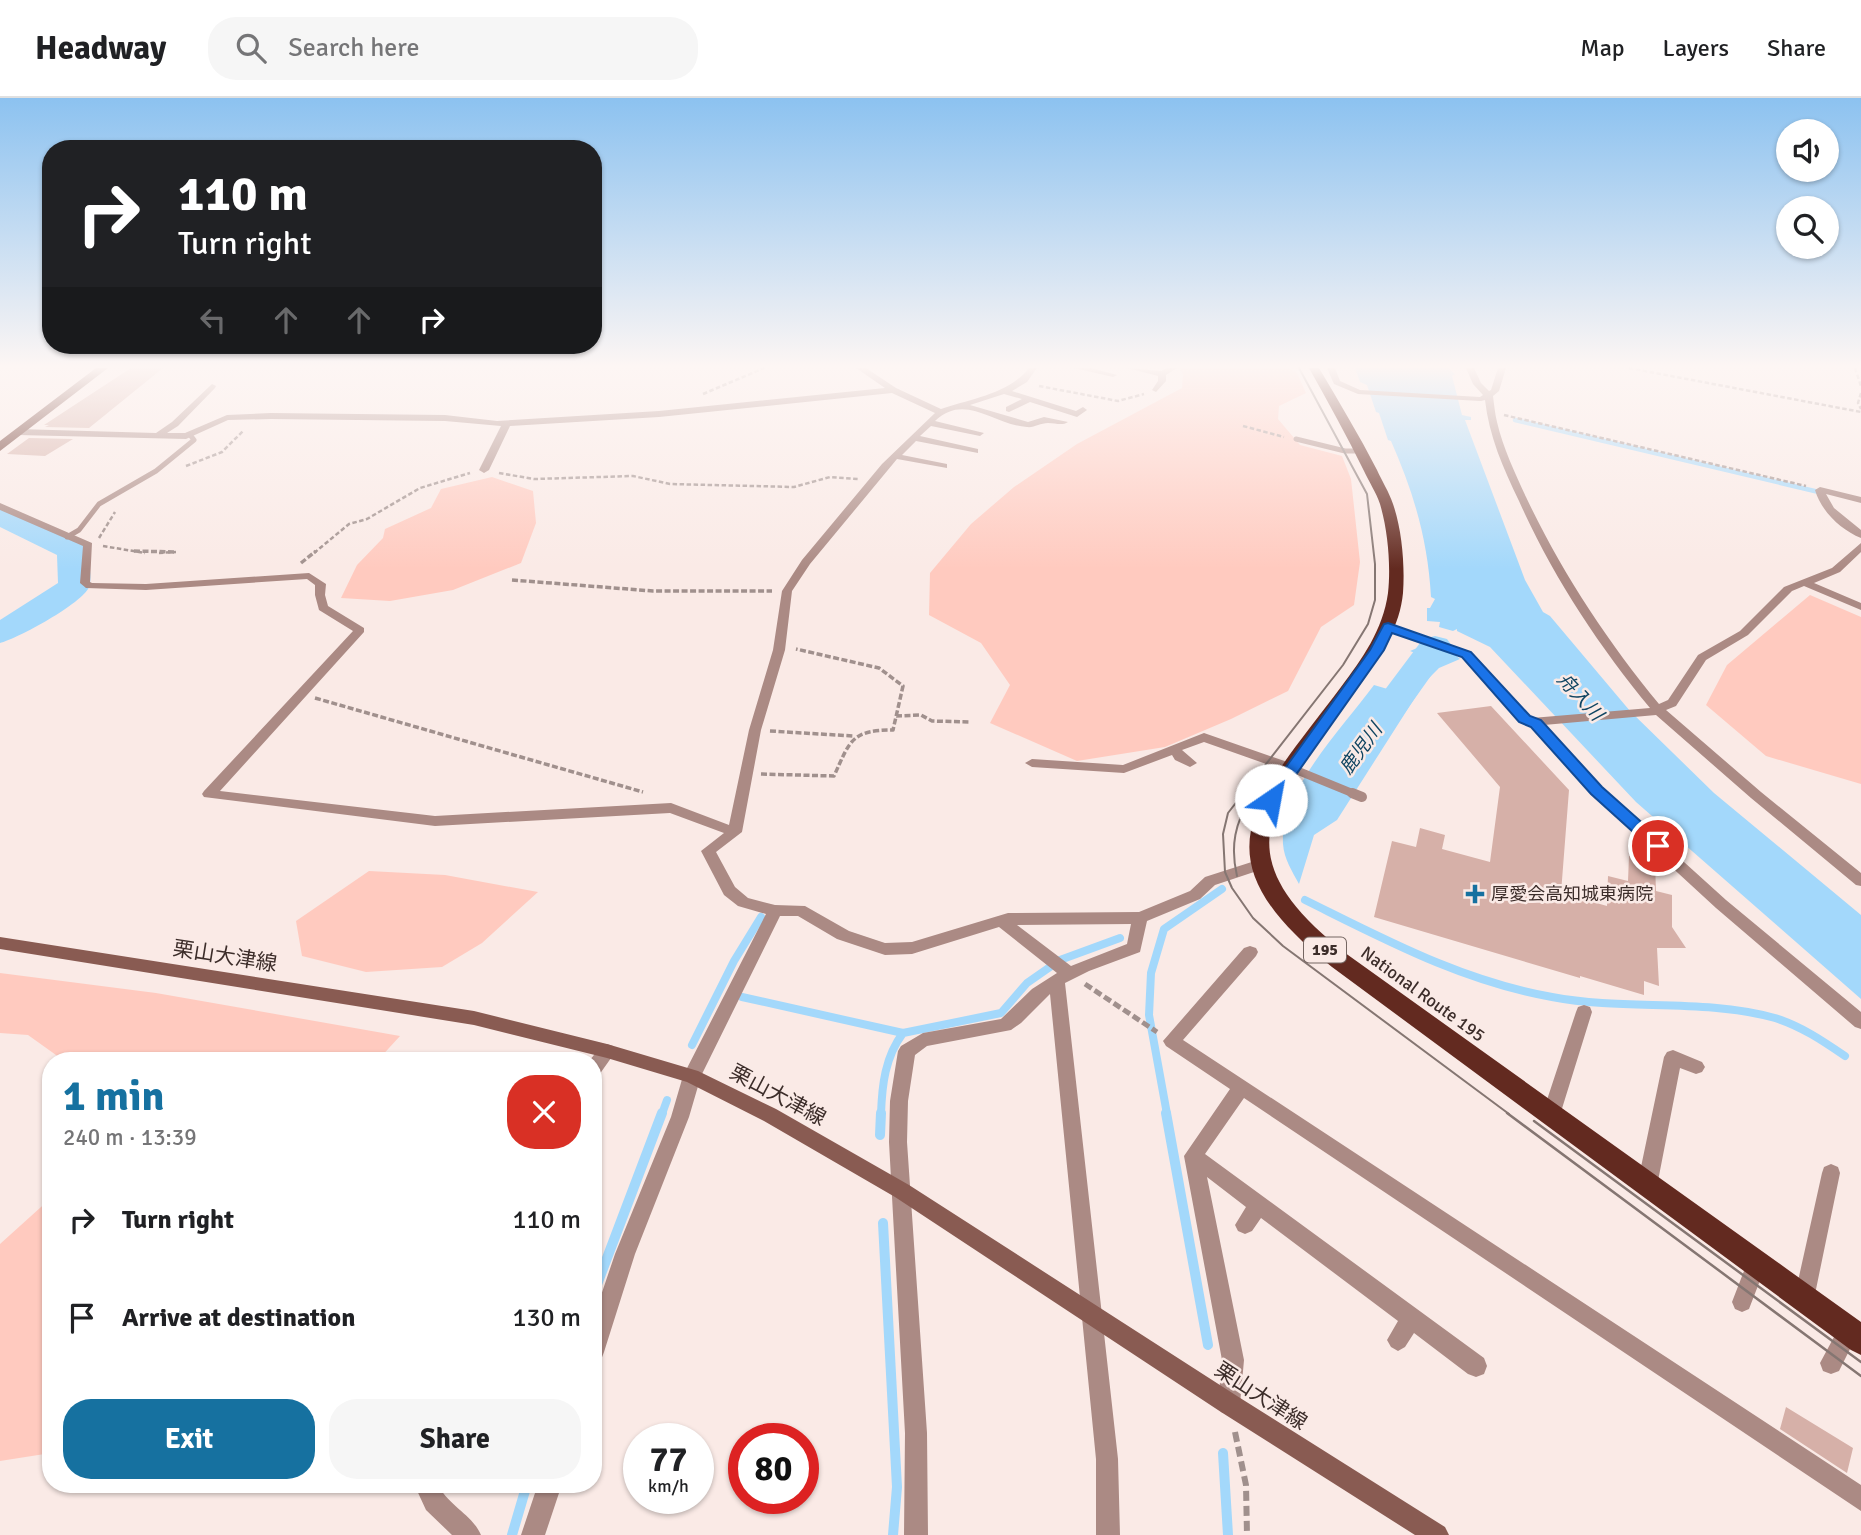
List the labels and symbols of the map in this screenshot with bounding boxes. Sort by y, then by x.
water label: 舟入川 [1552,668,1610,727]
water label: 鹿児川 [1335,717,1389,779]
position arrow [1234,763,1308,837]
pin [1628,816,1688,876]
place label: 厚愛会高知城東病院 [1491,883,1653,905]
marker: 厚愛会高知城東病院 [1465,884,1485,904]
street label: 栗山大津線 [171,935,279,977]
road number: 195 [1304,937,1346,962]
street label: National Route 195 [1357,942,1489,1046]
street label: 栗山大津線 [726,1059,830,1131]
street label: 栗山大津線 [1210,1357,1312,1435]
speed limit sign: 80 [728,1423,819,1514]

